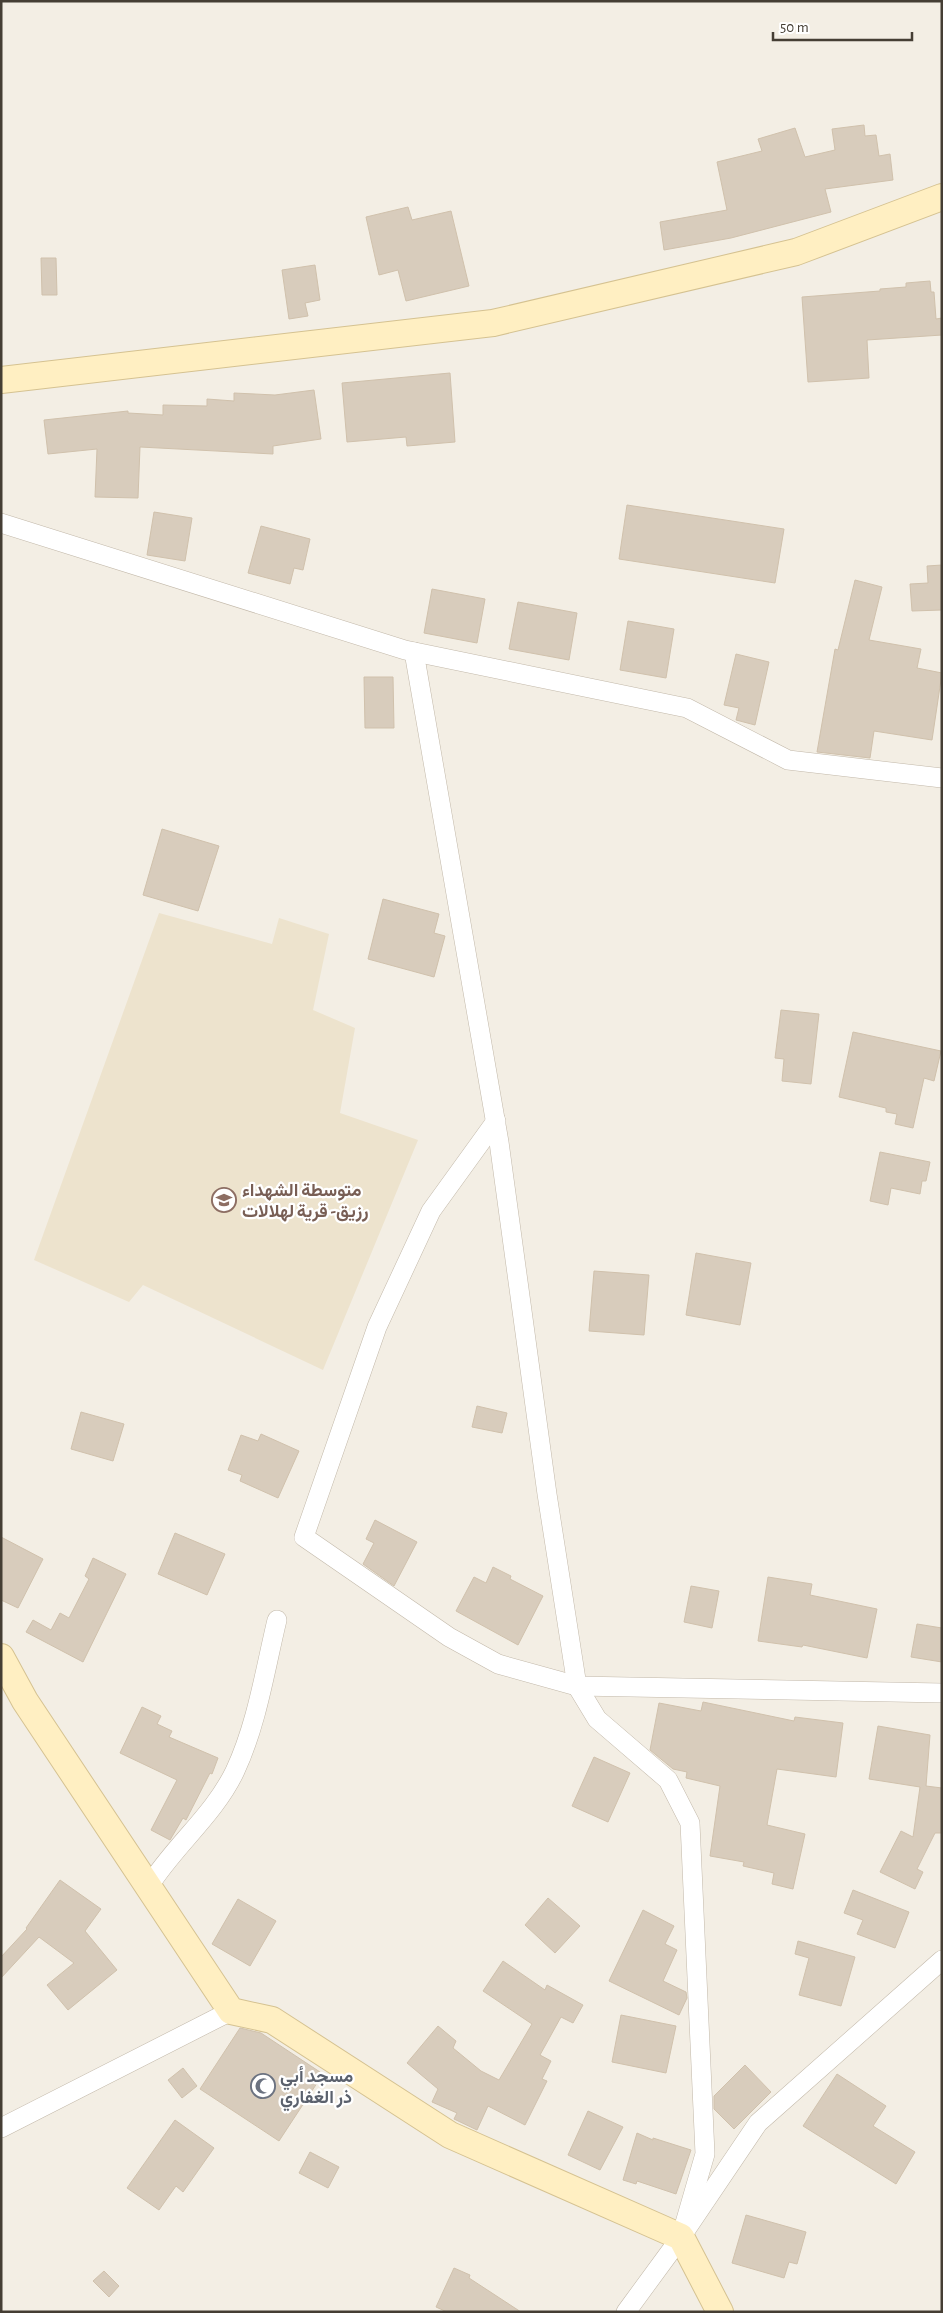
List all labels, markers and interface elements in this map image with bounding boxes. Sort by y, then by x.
scale bar [773,10,912,42]
text: 50 m [780,20,809,35]
place label: متوسطة الشهداء رزيق- قرية لهلالات [242,1182,369,1222]
school or university icon: متوسطة الشهداء رزيق- قرية لهلالات [211,1187,237,1213]
place label: مسجد أبي ذر الغفاري [280,2066,354,2112]
mosque icon: مسجد أبي ذر الغفاري [250,2073,276,2099]

